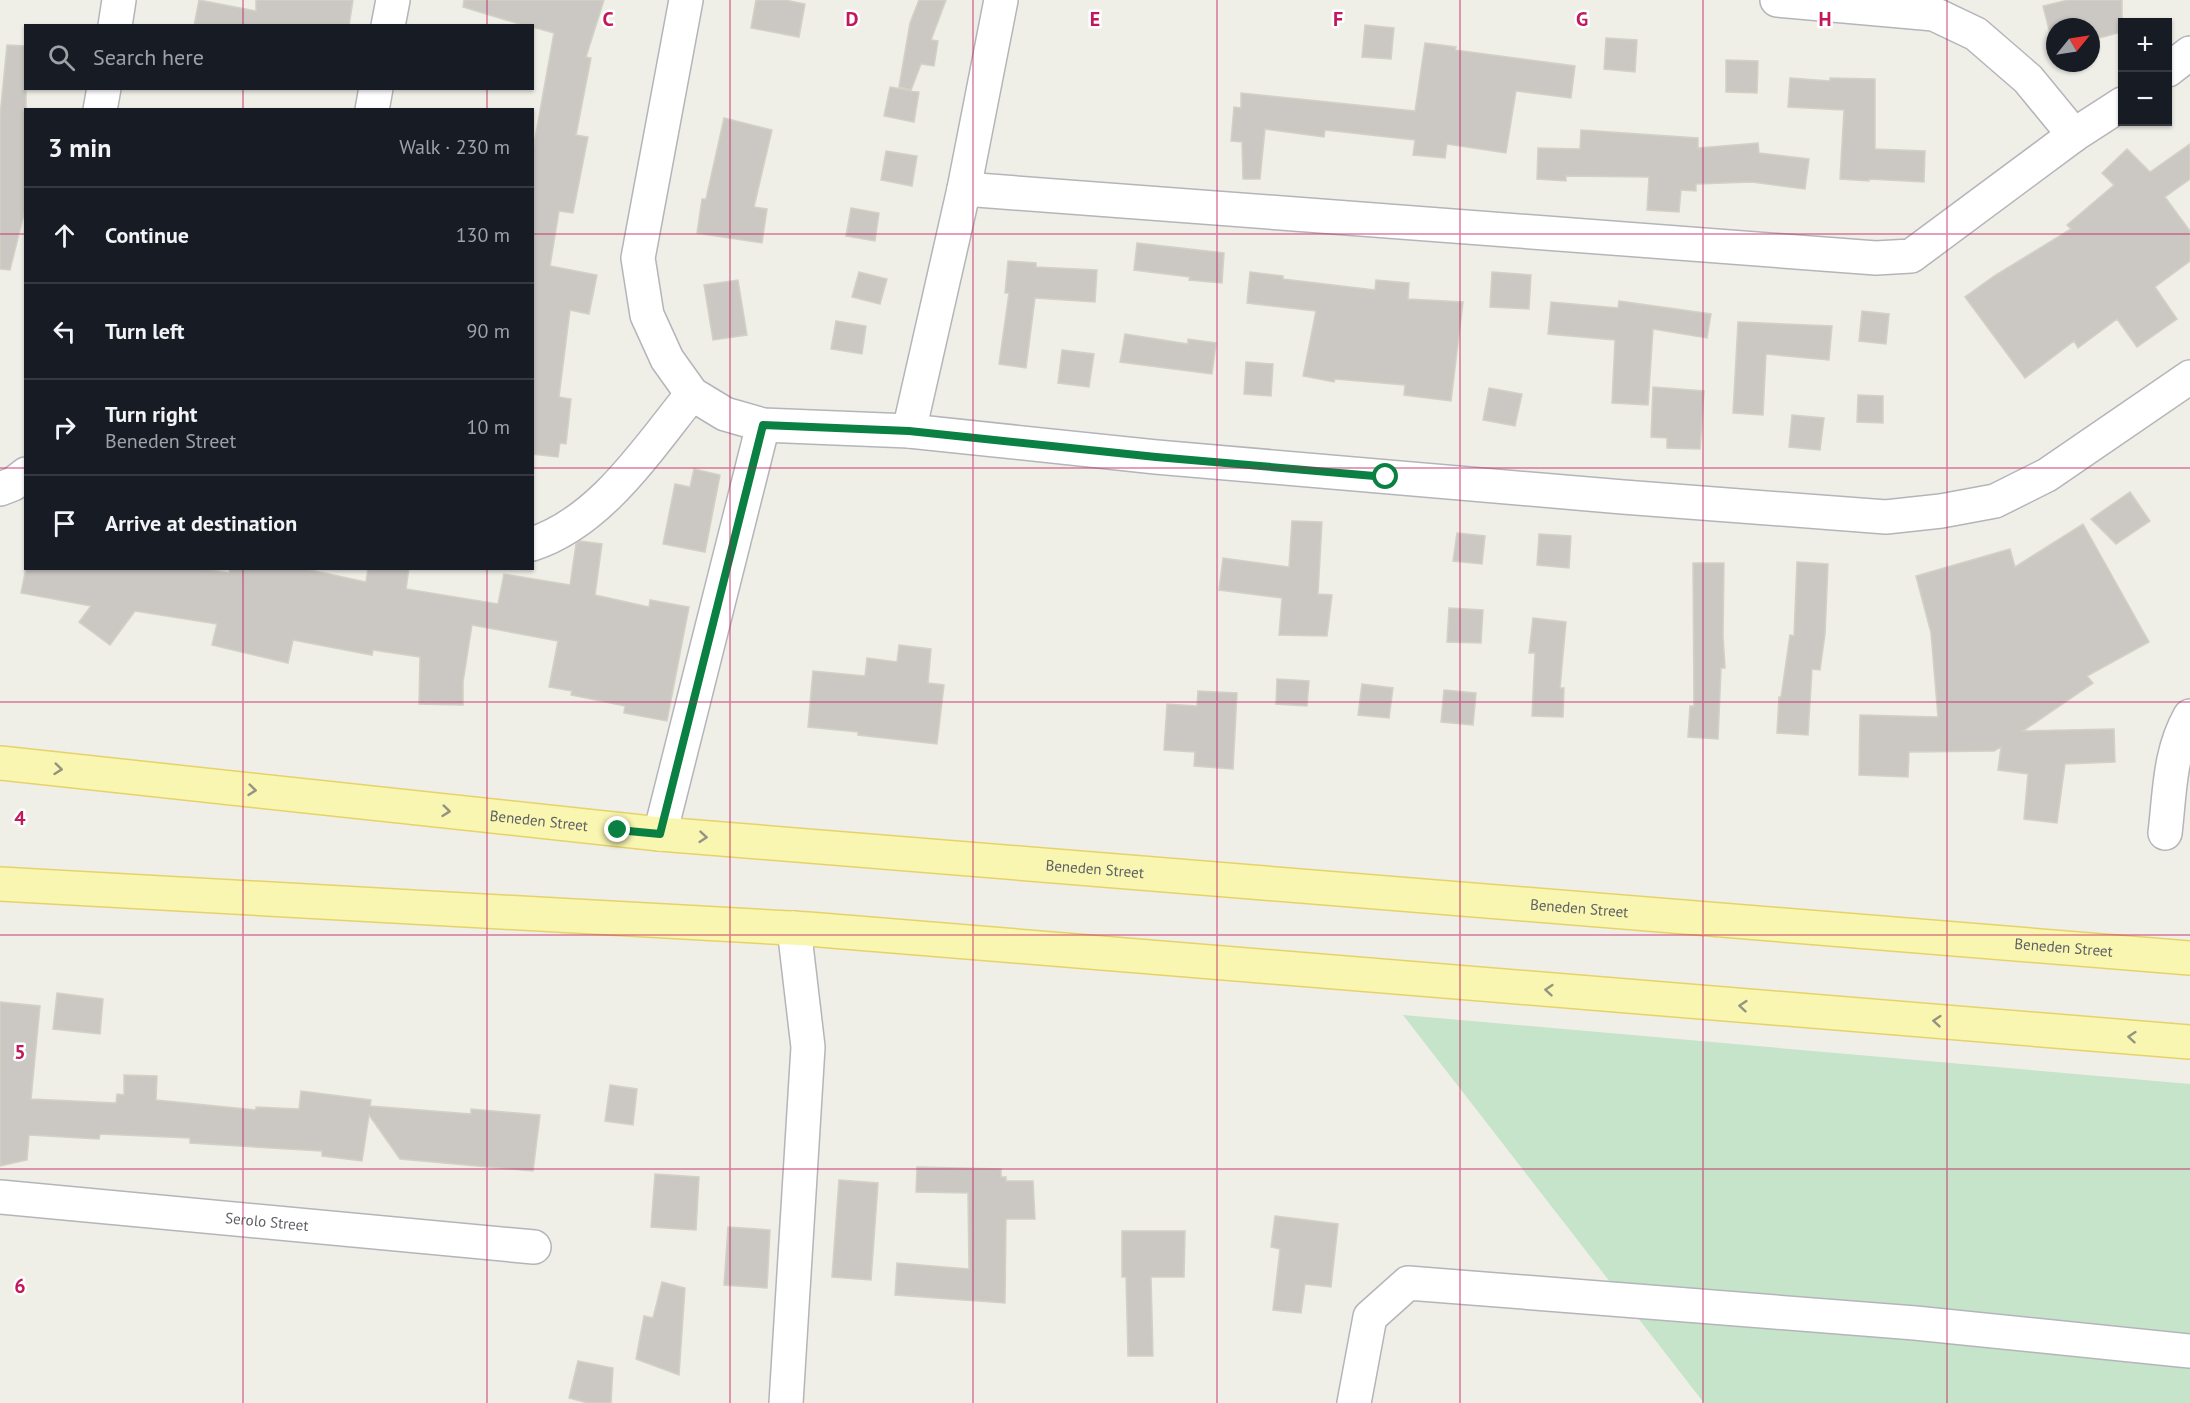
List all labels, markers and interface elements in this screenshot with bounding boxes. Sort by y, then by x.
text: C [602,6,614,32]
text: D [846,6,859,32]
text: E [1090,6,1100,32]
text: F [1333,6,1343,32]
text: G [1576,6,1588,32]
text: H [1818,6,1832,32]
north arrow [2046,18,2100,72]
map controls [2118,18,2172,126]
button: + [2118,18,2172,72]
search box [24,24,534,90]
icon: search [45,41,78,74]
text: Search here [93,43,204,71]
button: − [2118,72,2172,126]
text: 3 min [48,131,111,164]
text: Walk · 230 m [399,134,510,160]
icon: ahead [48,219,81,252]
text: Continue [105,221,189,249]
text: 130 m [456,222,510,248]
icon: left [48,315,81,348]
text: Turn left [105,317,185,345]
text: 90 m [467,318,510,344]
text: Turn right [105,400,197,428]
icon: right [48,411,81,444]
text: 10 m [467,414,510,440]
text: Beneden Street [105,428,236,454]
route start [1372,463,1398,489]
icon: arrive [48,507,81,540]
text: Arrive at destination [105,509,297,537]
one-way arrow [54,762,63,775]
one-way arrow [247,783,257,796]
one-way arrow [441,804,450,817]
text: 4 [14,805,26,831]
street label: Beneden Street [489,806,589,835]
route end [604,816,630,842]
one-way arrow [698,830,707,843]
street label: Beneden Street [1045,855,1145,882]
street label: Beneden Street [1529,895,1629,921]
street label: Beneden Street [2014,934,2114,961]
one-way arrow [1544,983,1553,996]
one-way arrow [1738,999,1747,1012]
one-way arrow [1933,1015,1942,1028]
one-way arrow [2127,1031,2136,1044]
text: 5 [14,1039,26,1065]
street label: Serolo Street [224,1208,309,1235]
text: 6 [14,1273,26,1299]

